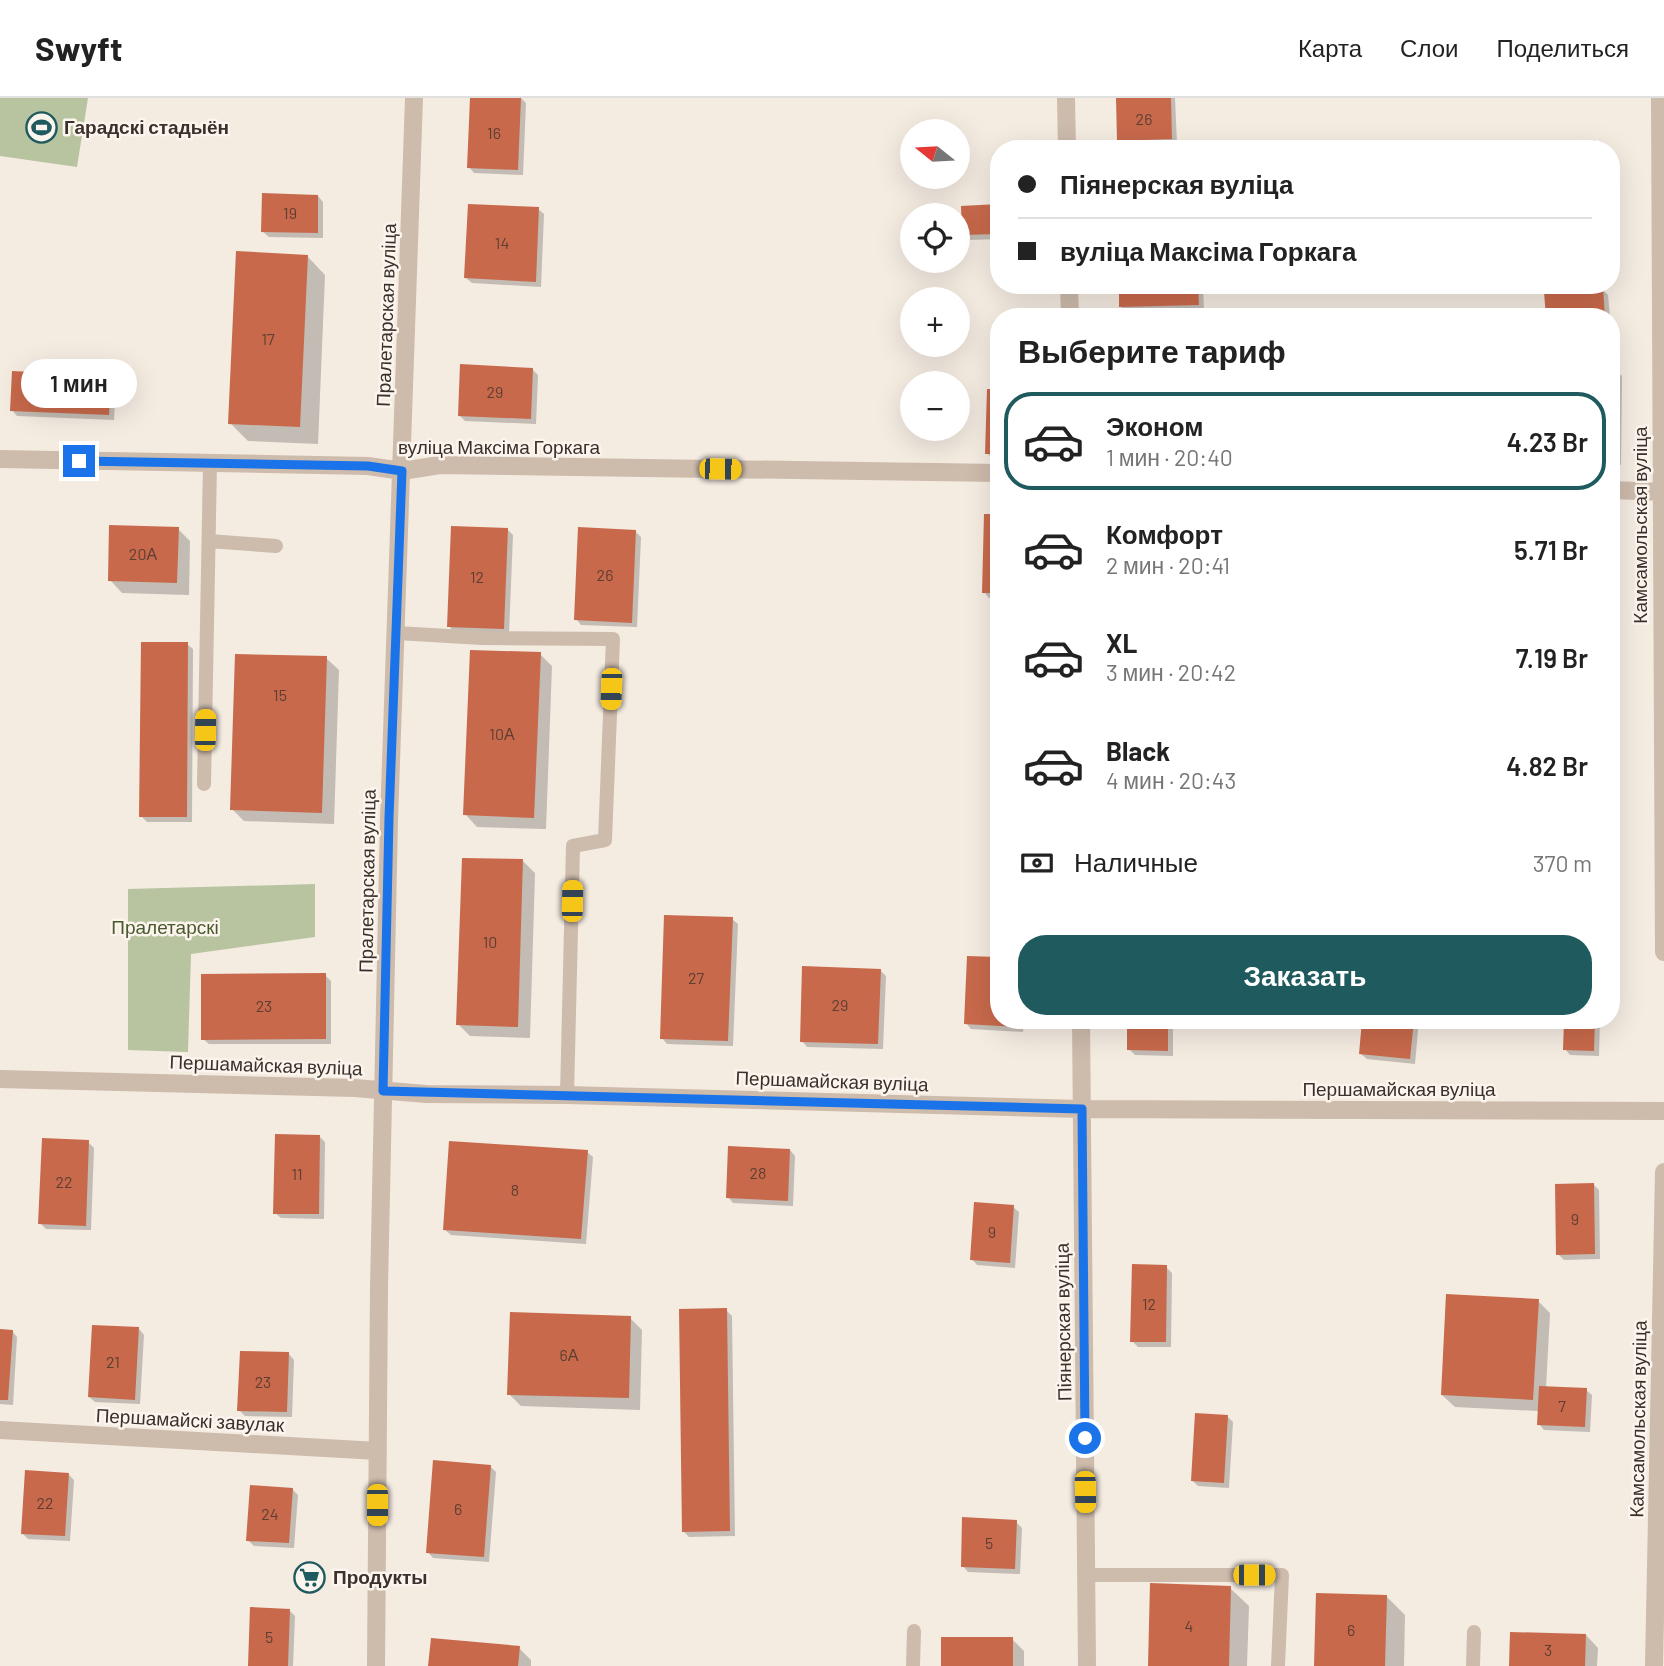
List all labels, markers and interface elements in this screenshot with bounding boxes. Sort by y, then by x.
text: Swyft [35,28,122,68]
text: Карта [1298,33,1362,62]
text: Слои [1400,33,1458,62]
text: Поделиться [1496,33,1629,62]
house number: 26 [1136,109,1152,128]
sports icon: Гарадскі стадыён [24,110,58,144]
place label: Гарадскі стадыён [64,115,229,138]
north arrow [900,119,970,189]
map controls [900,119,970,441]
house number: 16 [487,123,501,142]
text: Піянерская вуліца [1060,168,1293,199]
house number: 19 [283,203,297,222]
button: locate [900,203,970,273]
street label: Пралетарская вуліца [371,222,400,407]
house number: 14 [495,233,509,252]
text: вуліца Максіма Горкага [1060,235,1356,266]
button: + [900,287,970,357]
house number: 17 [261,329,275,348]
text: Выберите тариф [1018,331,1286,369]
callout: 1 мин [21,360,137,408]
text: 1 мин [50,369,108,397]
button: − [900,371,970,441]
house number: 29 [487,382,503,401]
icon: car [1022,410,1085,473]
text: Эконом [1106,410,1204,441]
text: 4.23 Br [1507,426,1588,457]
street label: Камсамольская вуліца [1628,426,1651,624]
street label: вуліца Максіма Горкага [398,435,600,458]
text: 1 мин · 20:40 [1106,443,1233,471]
route end [63,445,95,477]
car [699,458,742,480]
icon: car [1022,518,1085,581]
text: Комфорт [1106,518,1223,549]
text: 5.71 Br [1514,534,1588,565]
house number: 20А [129,544,157,563]
text: 2 мин · 20:41 [1106,551,1230,579]
house number: 26 [597,565,613,584]
house number: 12 [470,567,484,586]
icon: car [1022,626,1085,689]
text: XL [1106,627,1137,658]
text: 7.19 Br [1516,642,1588,673]
text: 3 мин · 20:42 [1106,658,1236,686]
car [600,668,623,710]
house number: 15 [273,685,287,704]
car [195,709,216,751]
house number: 10А [489,724,515,743]
icon: car [1022,734,1085,797]
text: Black [1106,735,1170,766]
text: 4.82 Br [1506,750,1588,781]
text: 4 мин · 20:43 [1106,766,1236,794]
street label: Пралетарская вуліца [353,788,380,973]
icon: cash [1018,844,1056,882]
text: Наличные [1074,846,1198,877]
text: 370 m [1533,849,1592,877]
car [562,880,583,922]
park label: Пралетарскі [111,915,219,938]
house number: 10 [483,932,497,951]
button: Заказать [1018,935,1592,1015]
house number: 27 [688,968,704,987]
house number: 29 [832,995,848,1014]
house number: 23 [256,996,272,1015]
street label: Першамайская вуліца [169,1050,363,1079]
street label: Першамайская вуліца [735,1066,929,1095]
street label: Першамайская вуліца [1302,1077,1496,1100]
house number: 28 [750,1163,766,1182]
house number: 11 [291,1164,303,1183]
house number: 22 [55,1172,73,1191]
house number: 8 [511,1180,519,1199]
house number: 9 [1571,1209,1579,1228]
house number: 9 [988,1222,996,1241]
street label: Піянерская вуліца [1050,1242,1075,1401]
house number: 12 [1142,1294,1156,1313]
street label: Камсамольская вуліца [1624,1320,1651,1518]
house number: 6А [560,1345,579,1364]
house number: 21 [106,1352,120,1371]
house number: 23 [255,1372,271,1391]
house number: 7 [1558,1396,1566,1415]
street label: Першамайскі завулак [95,1403,286,1436]
route start [1069,1422,1101,1454]
car [1075,1471,1096,1513]
car [367,1484,388,1526]
house number: 22 [36,1493,54,1512]
house number: 6 [454,1499,462,1518]
house number: 24 [261,1504,279,1523]
house number: 5 [985,1533,993,1552]
supermarket icon: Продукты [293,1560,327,1594]
place label: Продукты [333,1565,428,1588]
car [1234,1565,1276,1586]
house number: 4 [1185,1616,1193,1635]
house number: 6 [1347,1620,1355,1639]
house number: 5 [265,1627,273,1646]
house number: 3 [1544,1640,1552,1659]

